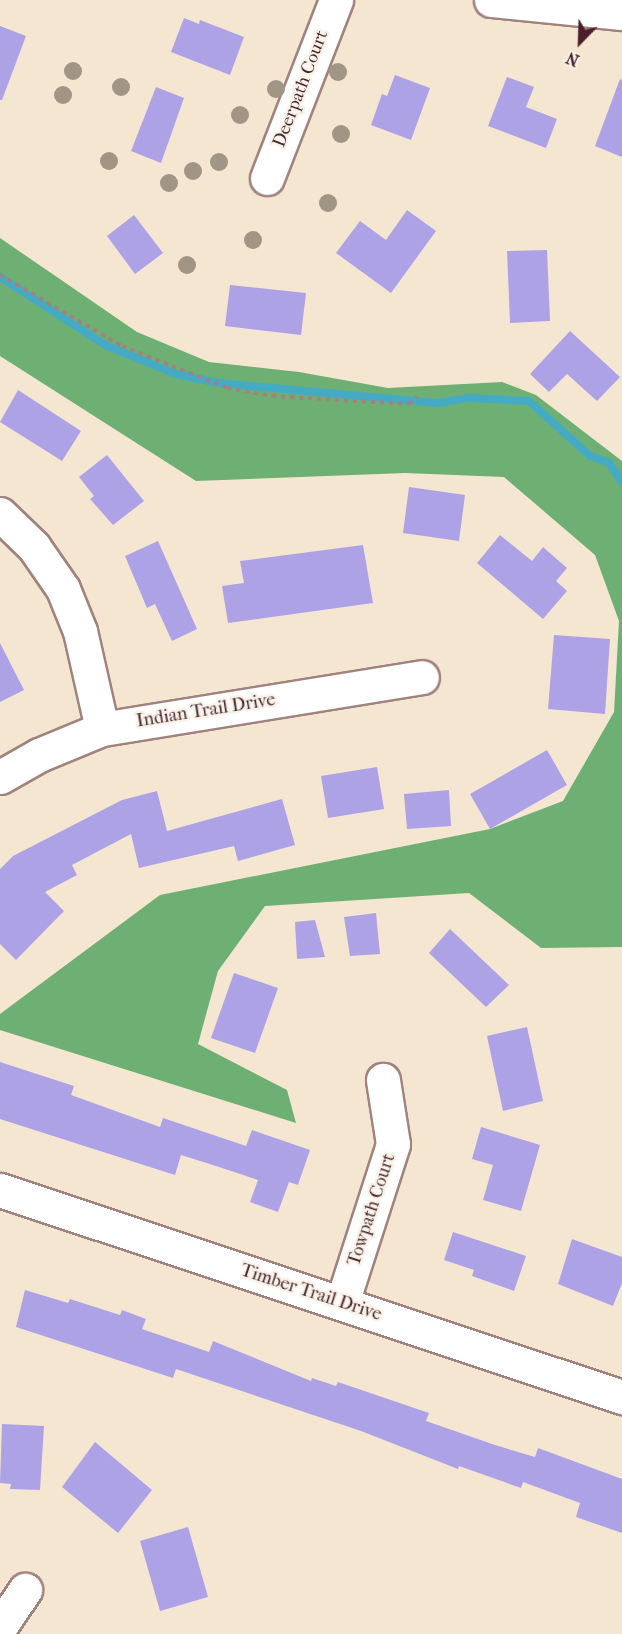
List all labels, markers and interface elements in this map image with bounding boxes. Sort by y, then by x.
north arrow [550,12,610,72]
street label: Deerpath Court [269,27,333,151]
text: N [563,48,582,70]
street label: Indian Trail Drive [135,689,277,733]
street label: Towpath Court [344,1151,400,1269]
street label: Timber Trail Drive [238,1260,384,1326]

